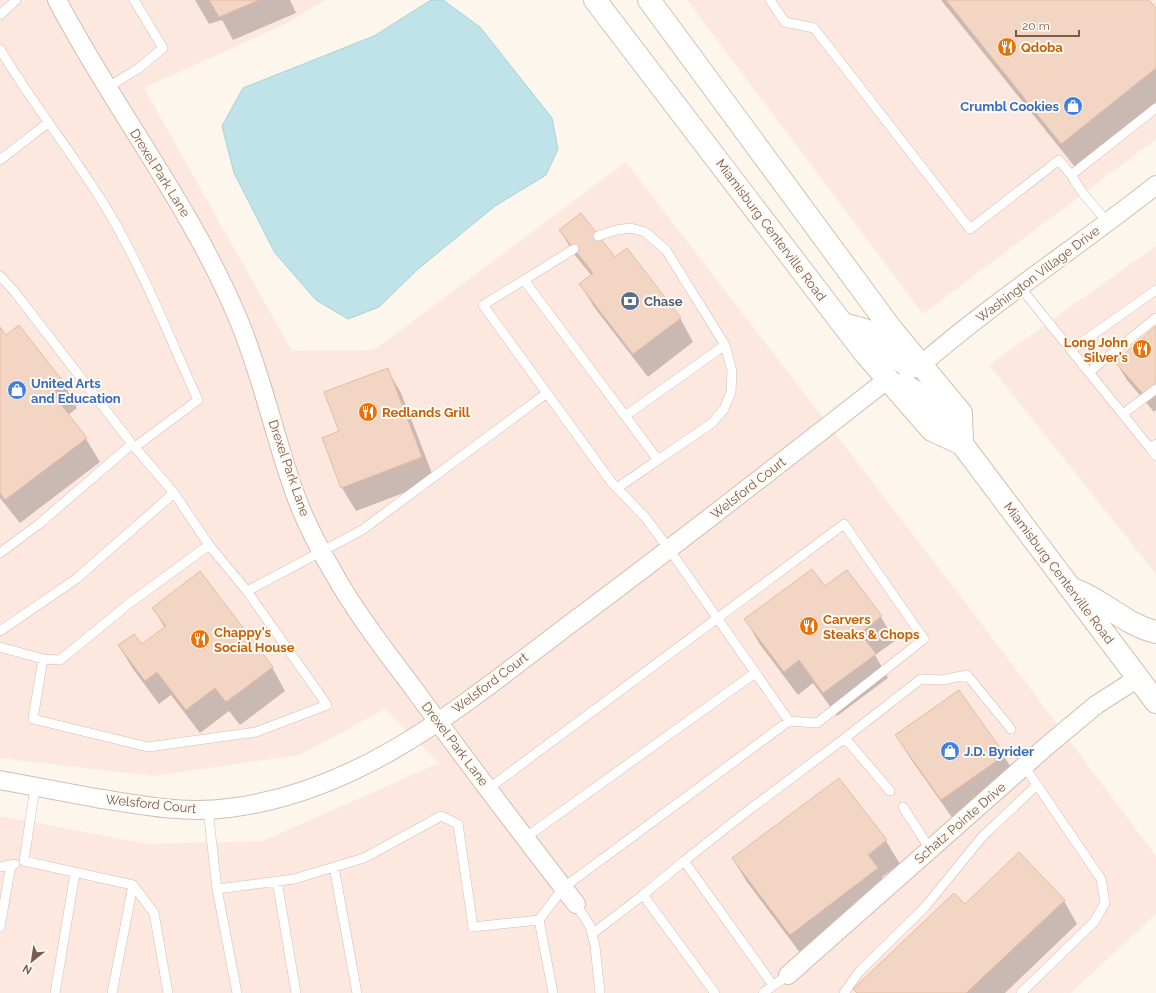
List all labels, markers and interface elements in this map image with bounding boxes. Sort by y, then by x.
scale bar [1016,12,1079,38]
text: 20 m [1022,19,1050,33]
restaurant icon: Qdoba [996,36,1018,58]
place label: Qdoba [1021,40,1063,55]
shop icon: Crumbl Cookies [1062,95,1084,117]
place label: Crumbl Cookies [960,99,1060,114]
street label: Drexel Park Lane [127,126,193,220]
street label: Miamisburg Centerville Road [713,156,829,304]
street label: Washington Village Drive [973,222,1103,325]
bank icon: Chase [619,290,641,312]
place label: Chase [644,294,683,309]
place label: Long John Silver's [1064,335,1129,365]
restaurant icon: Long John Silver's [1131,338,1153,360]
place label: United Arts and Education [31,376,121,406]
shop icon: United Arts and Education [6,379,28,401]
restaurant icon: Redlands Grill [357,401,379,423]
place label: Redlands Grill [382,405,471,420]
street label: Drexel Park Lane [265,418,313,519]
street label: Welsford Court [707,454,789,522]
street label: Miamisburg Centerville Road [1001,499,1117,647]
place label: Carvers Steaks & Chops [823,612,920,642]
restaurant icon: Carvers Steaks & Chops [798,615,820,637]
place label: Chappy's Social House [214,625,295,655]
restaurant icon: Chappy's Social House [189,628,211,650]
street label: Welsford Court [449,649,531,716]
street label: Drexel Park Lane [419,699,492,789]
shop icon: J.D. Byrider [939,740,961,762]
place label: J.D. Byrider [964,744,1034,759]
street label: Schatz Pointe Drive [911,779,1009,867]
street label: Welsford Court [105,792,198,816]
north arrow [12,941,52,981]
text: N [20,961,34,977]

